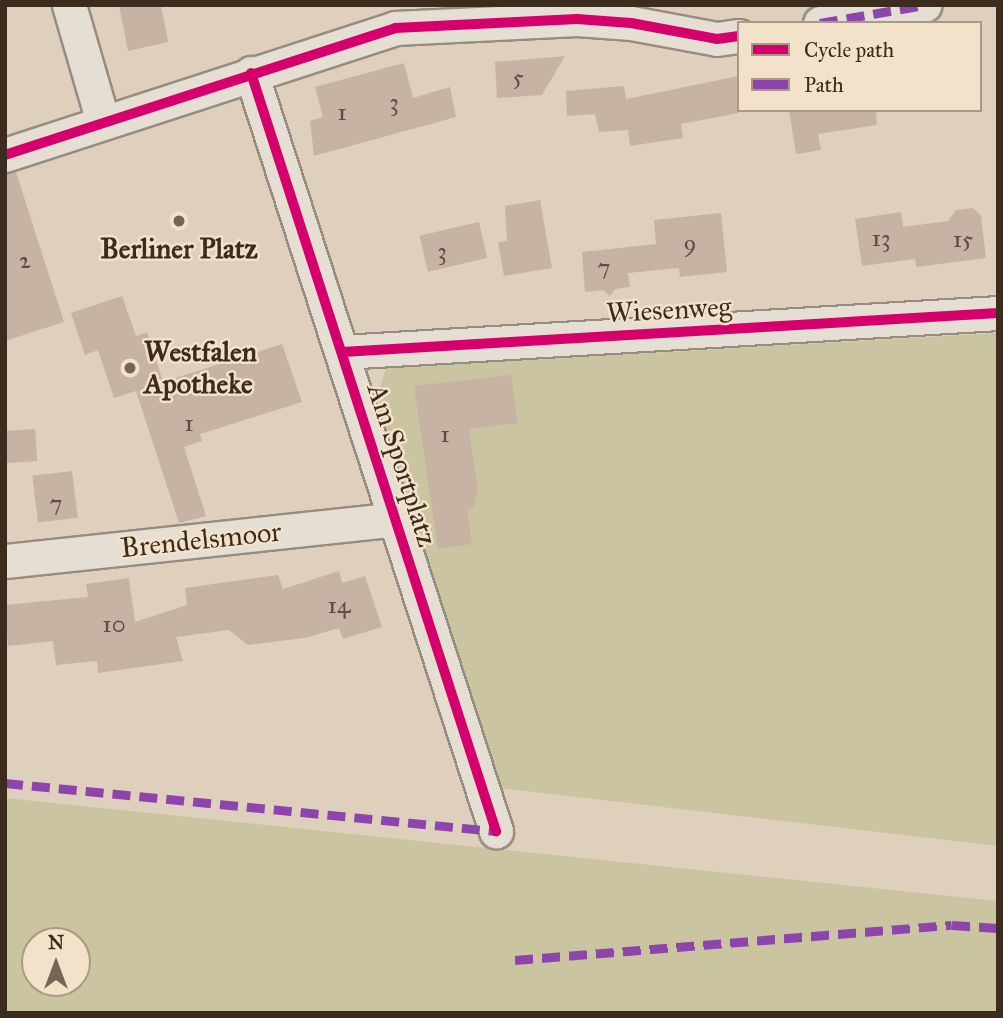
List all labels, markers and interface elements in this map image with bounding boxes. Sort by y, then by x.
legend [737,21,982,112]
text: Cycle path [804,37,894,63]
house number: 5 [512,64,524,92]
text: Path [804,72,844,98]
house number: 3 [389,89,399,117]
house number: 1 [337,99,347,127]
marker: Berliner Platz [171,213,187,229]
house number: 13 [871,225,891,253]
house number: 15 [953,226,973,254]
house number: 9 [684,230,696,258]
place label: Berliner Platz [100,232,258,266]
house number: 3 [437,238,447,266]
house number: 2 [19,247,31,275]
house number: 7 [598,254,610,282]
street label: Wiesenweg [606,290,732,330]
place label: Westfalen Apotheke [144,335,257,401]
marker: Westfalen Apotheke [122,360,138,376]
street label: Am Sportplatz [360,379,444,551]
house number: 1 [184,410,194,438]
house number: 1 [440,421,450,449]
house number: 7 [50,490,62,518]
street label: Brendelsmoor [119,515,283,565]
house number: 14 [328,592,350,620]
house number: 10 [102,611,126,639]
north arrow [21,927,91,997]
text: N [48,931,64,954]

